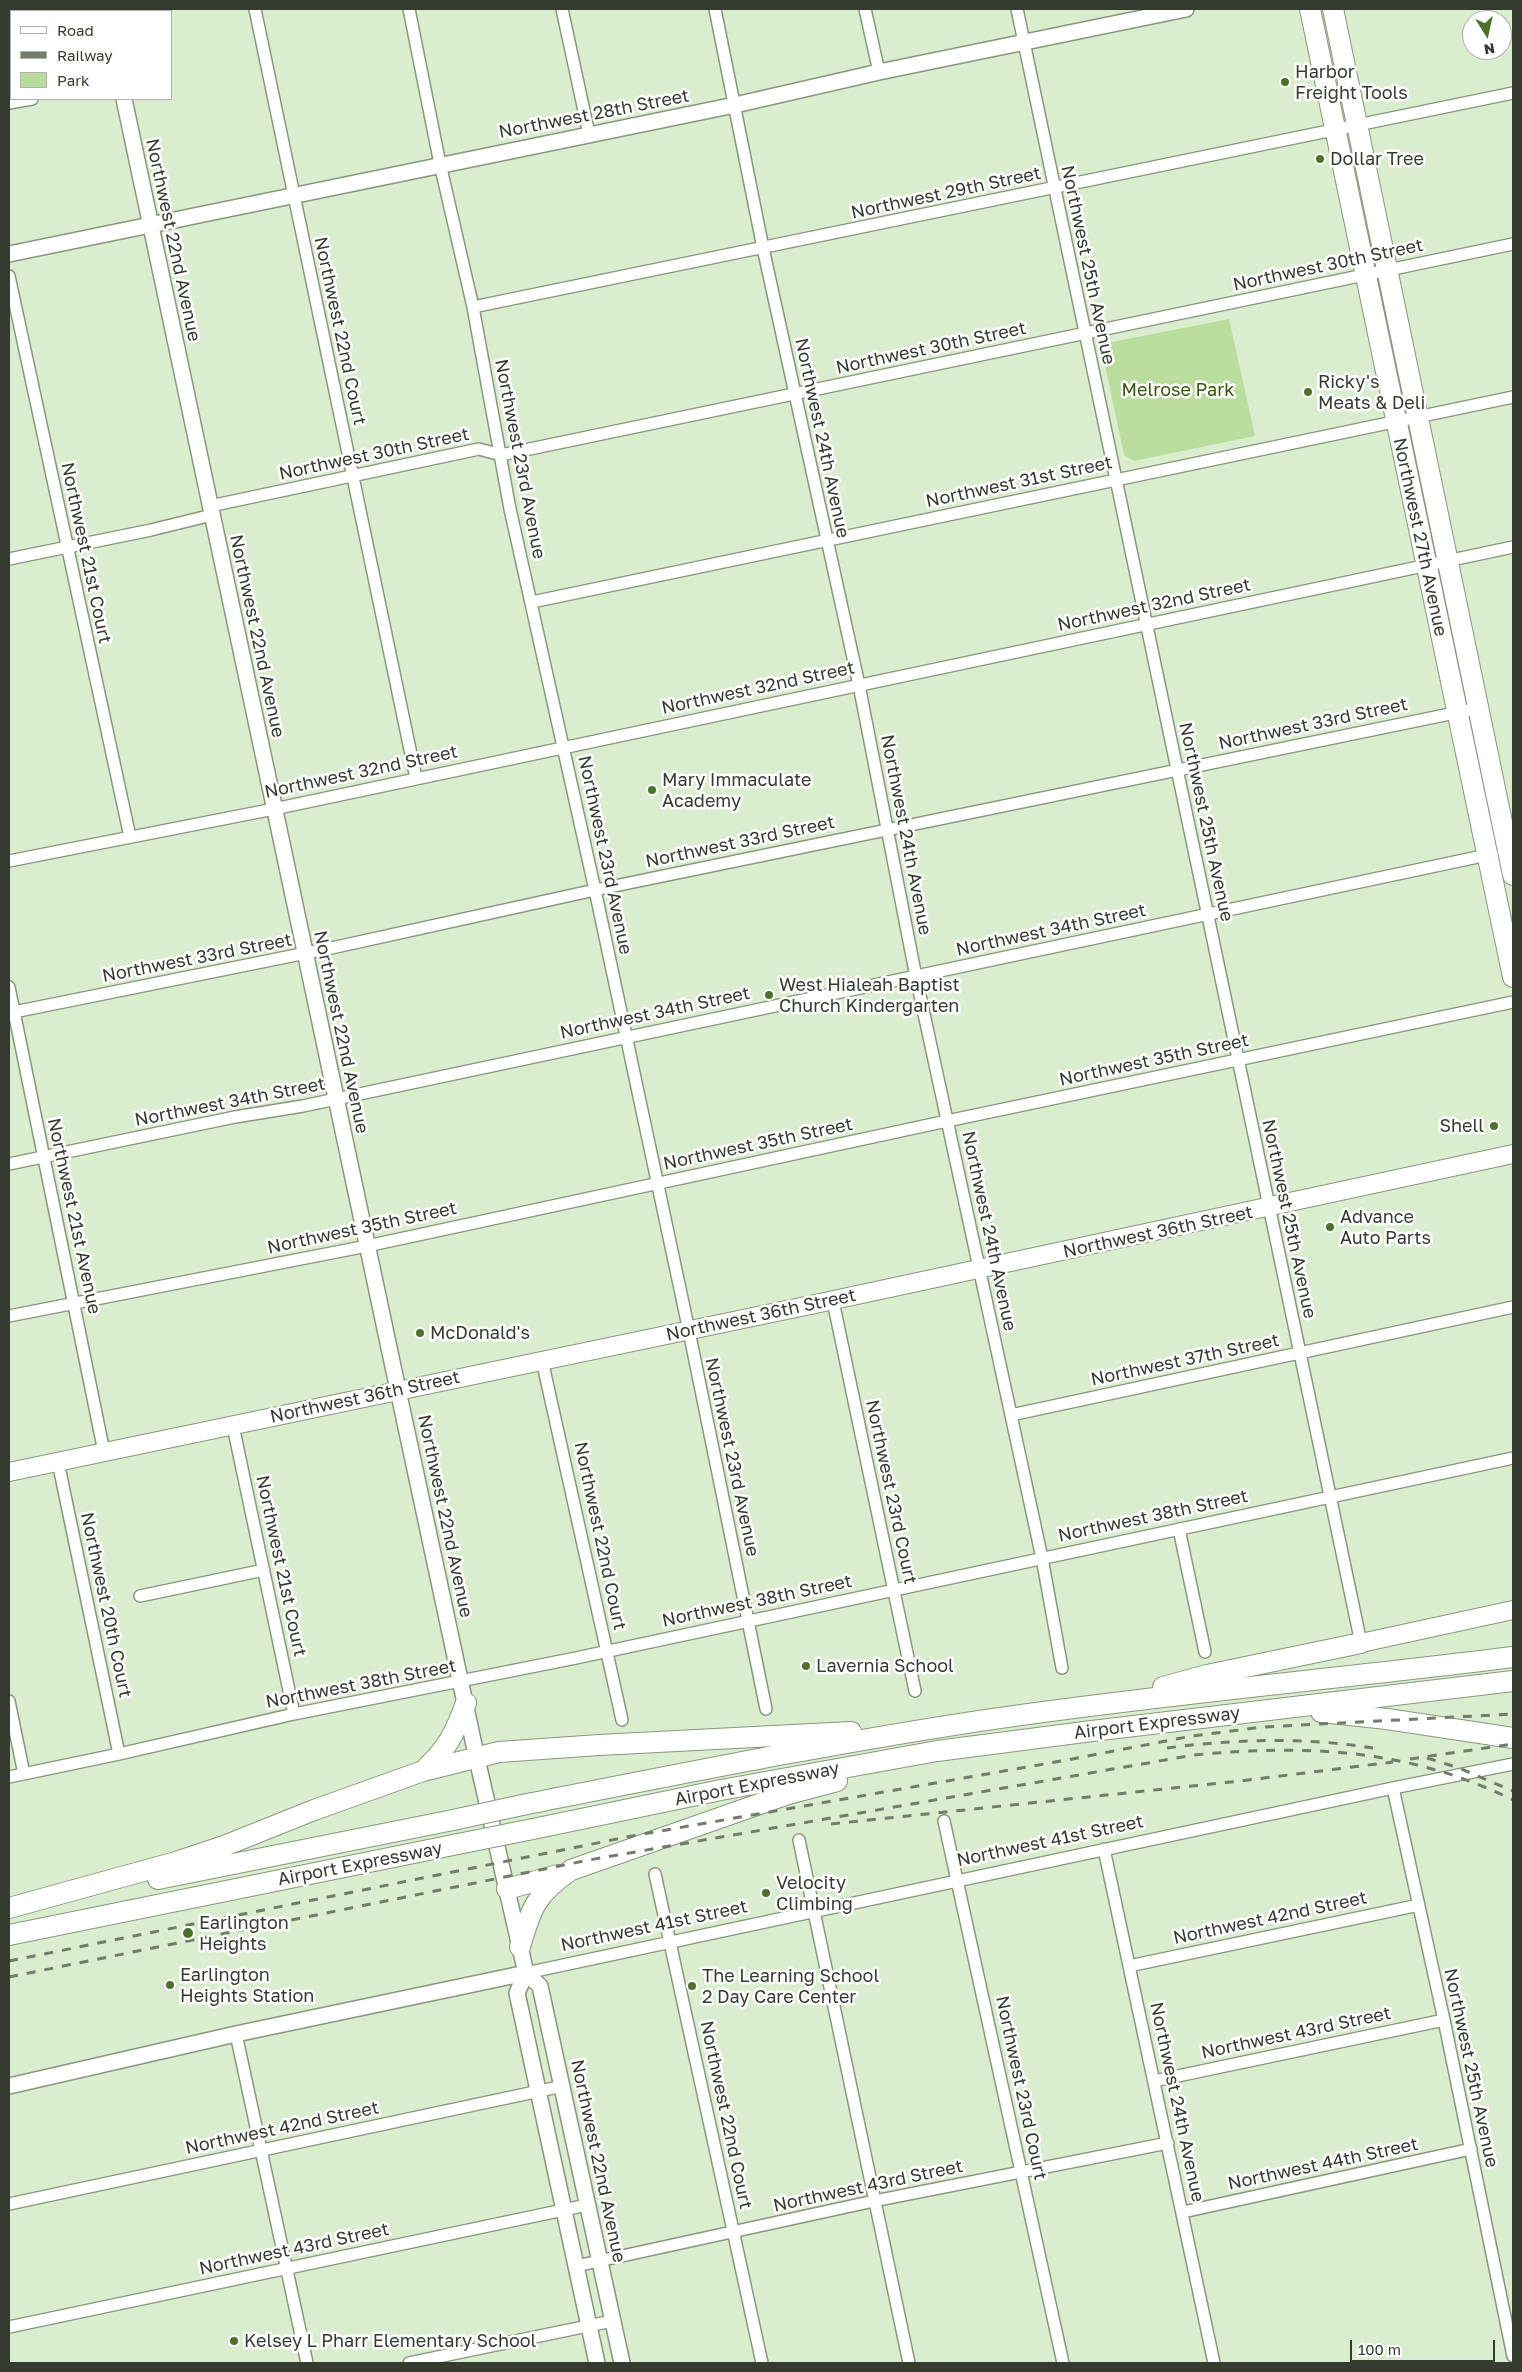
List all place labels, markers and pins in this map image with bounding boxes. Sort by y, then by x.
place label: Harbor Freight Tools [1295,61,1408,104]
marker: Harbor Freight Tools [1279,76,1291,88]
place label: Dollar Tree [1330,148,1424,170]
marker: Dollar Tree [1314,153,1326,165]
place label: Ricky's Meats & Deli [1318,371,1425,414]
marker: Ricky's Meats & Deli [1302,386,1314,398]
place label: Mary Immaculate Academy [662,769,812,812]
marker: Mary Immaculate Academy [646,784,658,796]
place label: West Hialeah Baptist Church Kindergarten [779,974,960,1016]
marker: West Hialeah Baptist Church Kindergarten [763,989,775,1001]
place label: Shell [1439,1115,1484,1137]
marker: Shell [1488,1120,1500,1132]
place label: Advance Auto Parts [1340,1206,1431,1248]
marker: Advance Auto Parts [1324,1221,1336,1233]
place label: McDonald's [430,1322,530,1344]
marker: McDonald's [414,1327,426,1339]
place label: Lavernia School [816,1655,954,1677]
marker: Lavernia School [800,1660,812,1672]
place label: Velocity Climbing [776,1872,853,1915]
marker: Velocity Climbing [760,1887,772,1899]
place label: Earlington Heights [199,1912,289,1955]
marker: Earlington Heights [181,1926,195,1940]
place label: Earlington Heights Station [180,1964,314,2006]
place label: The Learning School 2 Day Care Center [702,1965,879,2008]
marker: Earlington Heights Station [164,1979,176,1991]
marker: The Learning School 2 Day Care Center [686,1980,698,1992]
place label: Kelsey L Pharr Elementary School [244,2330,536,2352]
marker: Kelsey L Pharr Elementary School [228,2335,240,2347]

